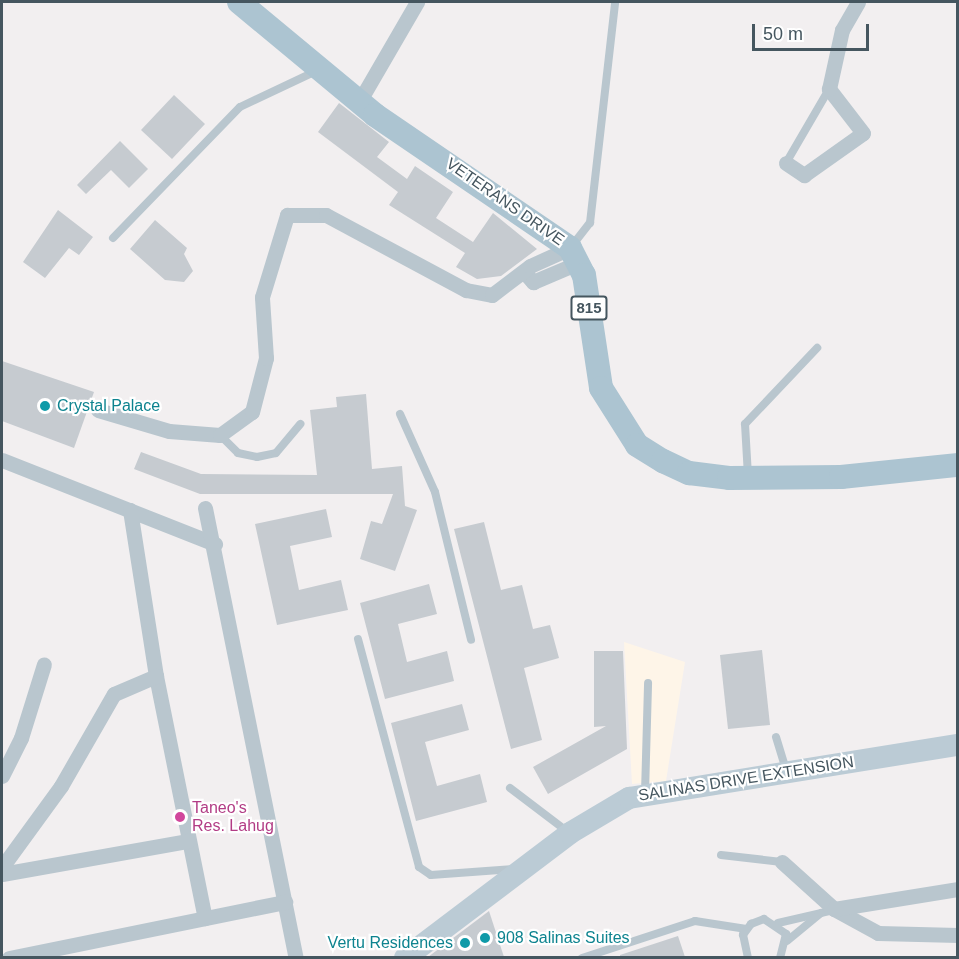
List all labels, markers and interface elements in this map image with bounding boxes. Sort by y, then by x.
scale bar [755,12,872,50]
text: 50 m [763,24,803,44]
street label: VETERANS DRIVE [442,154,568,250]
road number: 815 [570,296,608,320]
place label: Crystal Palace [57,396,160,416]
marker: Crystal Palace [38,399,52,413]
street label: SALINAS DRIVE EXTENSION [637,752,855,806]
place label: Taneo's Res. Lahug [192,798,274,836]
marker: Taneo's Res. Lahug [173,810,187,824]
place label: 908 Salinas Suites [497,928,630,948]
marker: 908 Salinas Suites [478,931,492,945]
place label: Vertu Residences [328,933,453,953]
marker: Vertu Residences [458,936,472,950]

